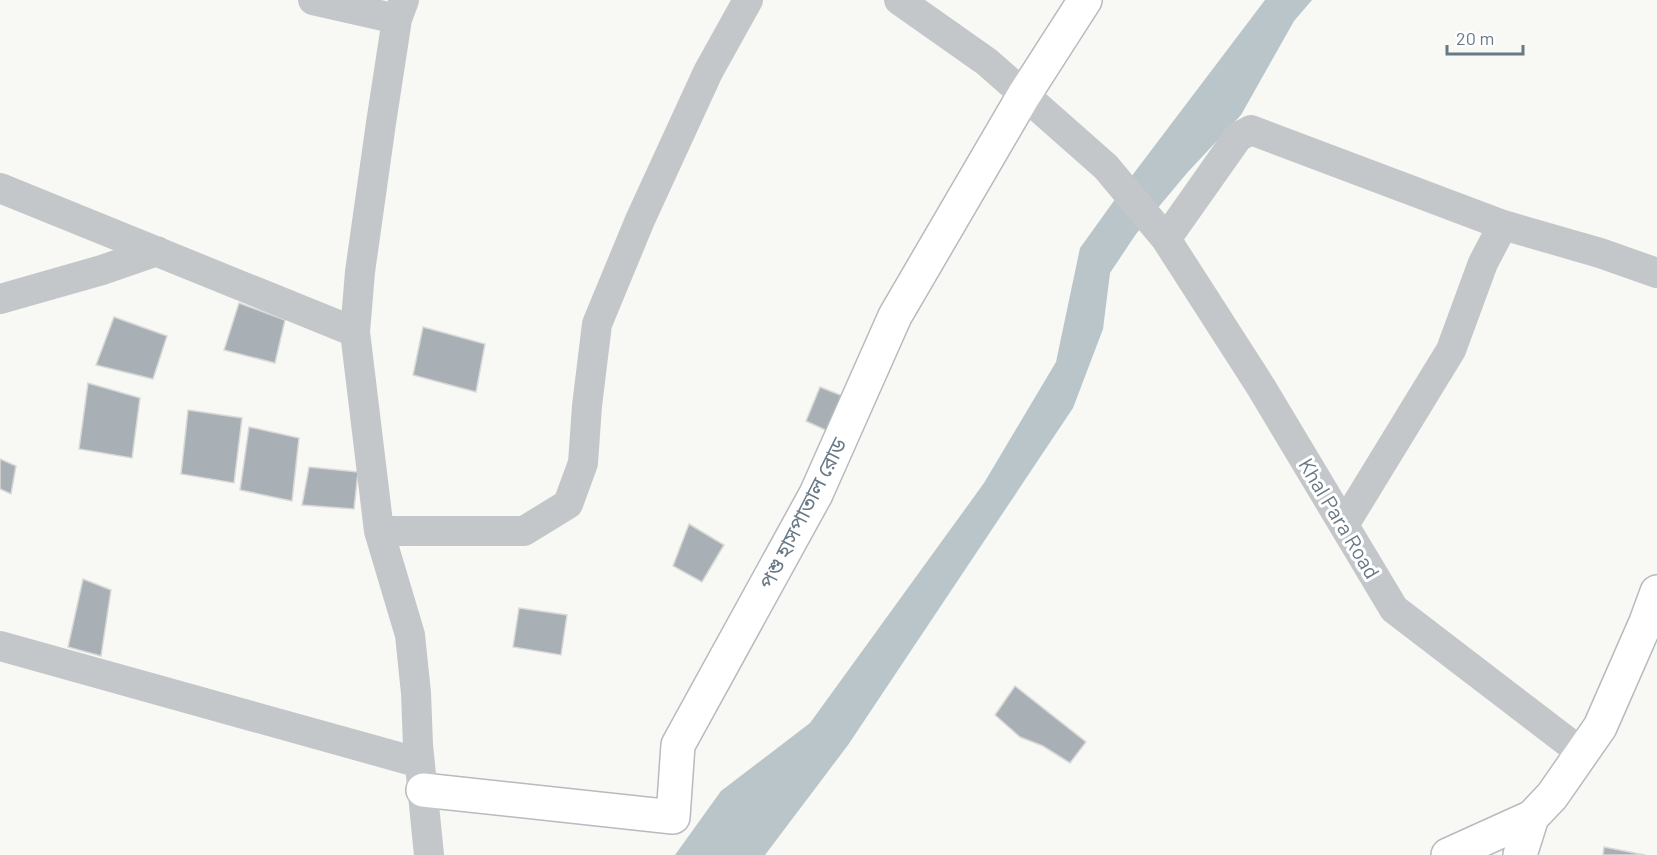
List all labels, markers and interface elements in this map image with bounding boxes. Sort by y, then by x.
scale bar [1447,18,1524,56]
text: 20 m [1456,27,1494,49]
street label: পশু হাসপাতাল রোড [753,432,851,593]
street label: Khal Para Road [1294,453,1386,583]

